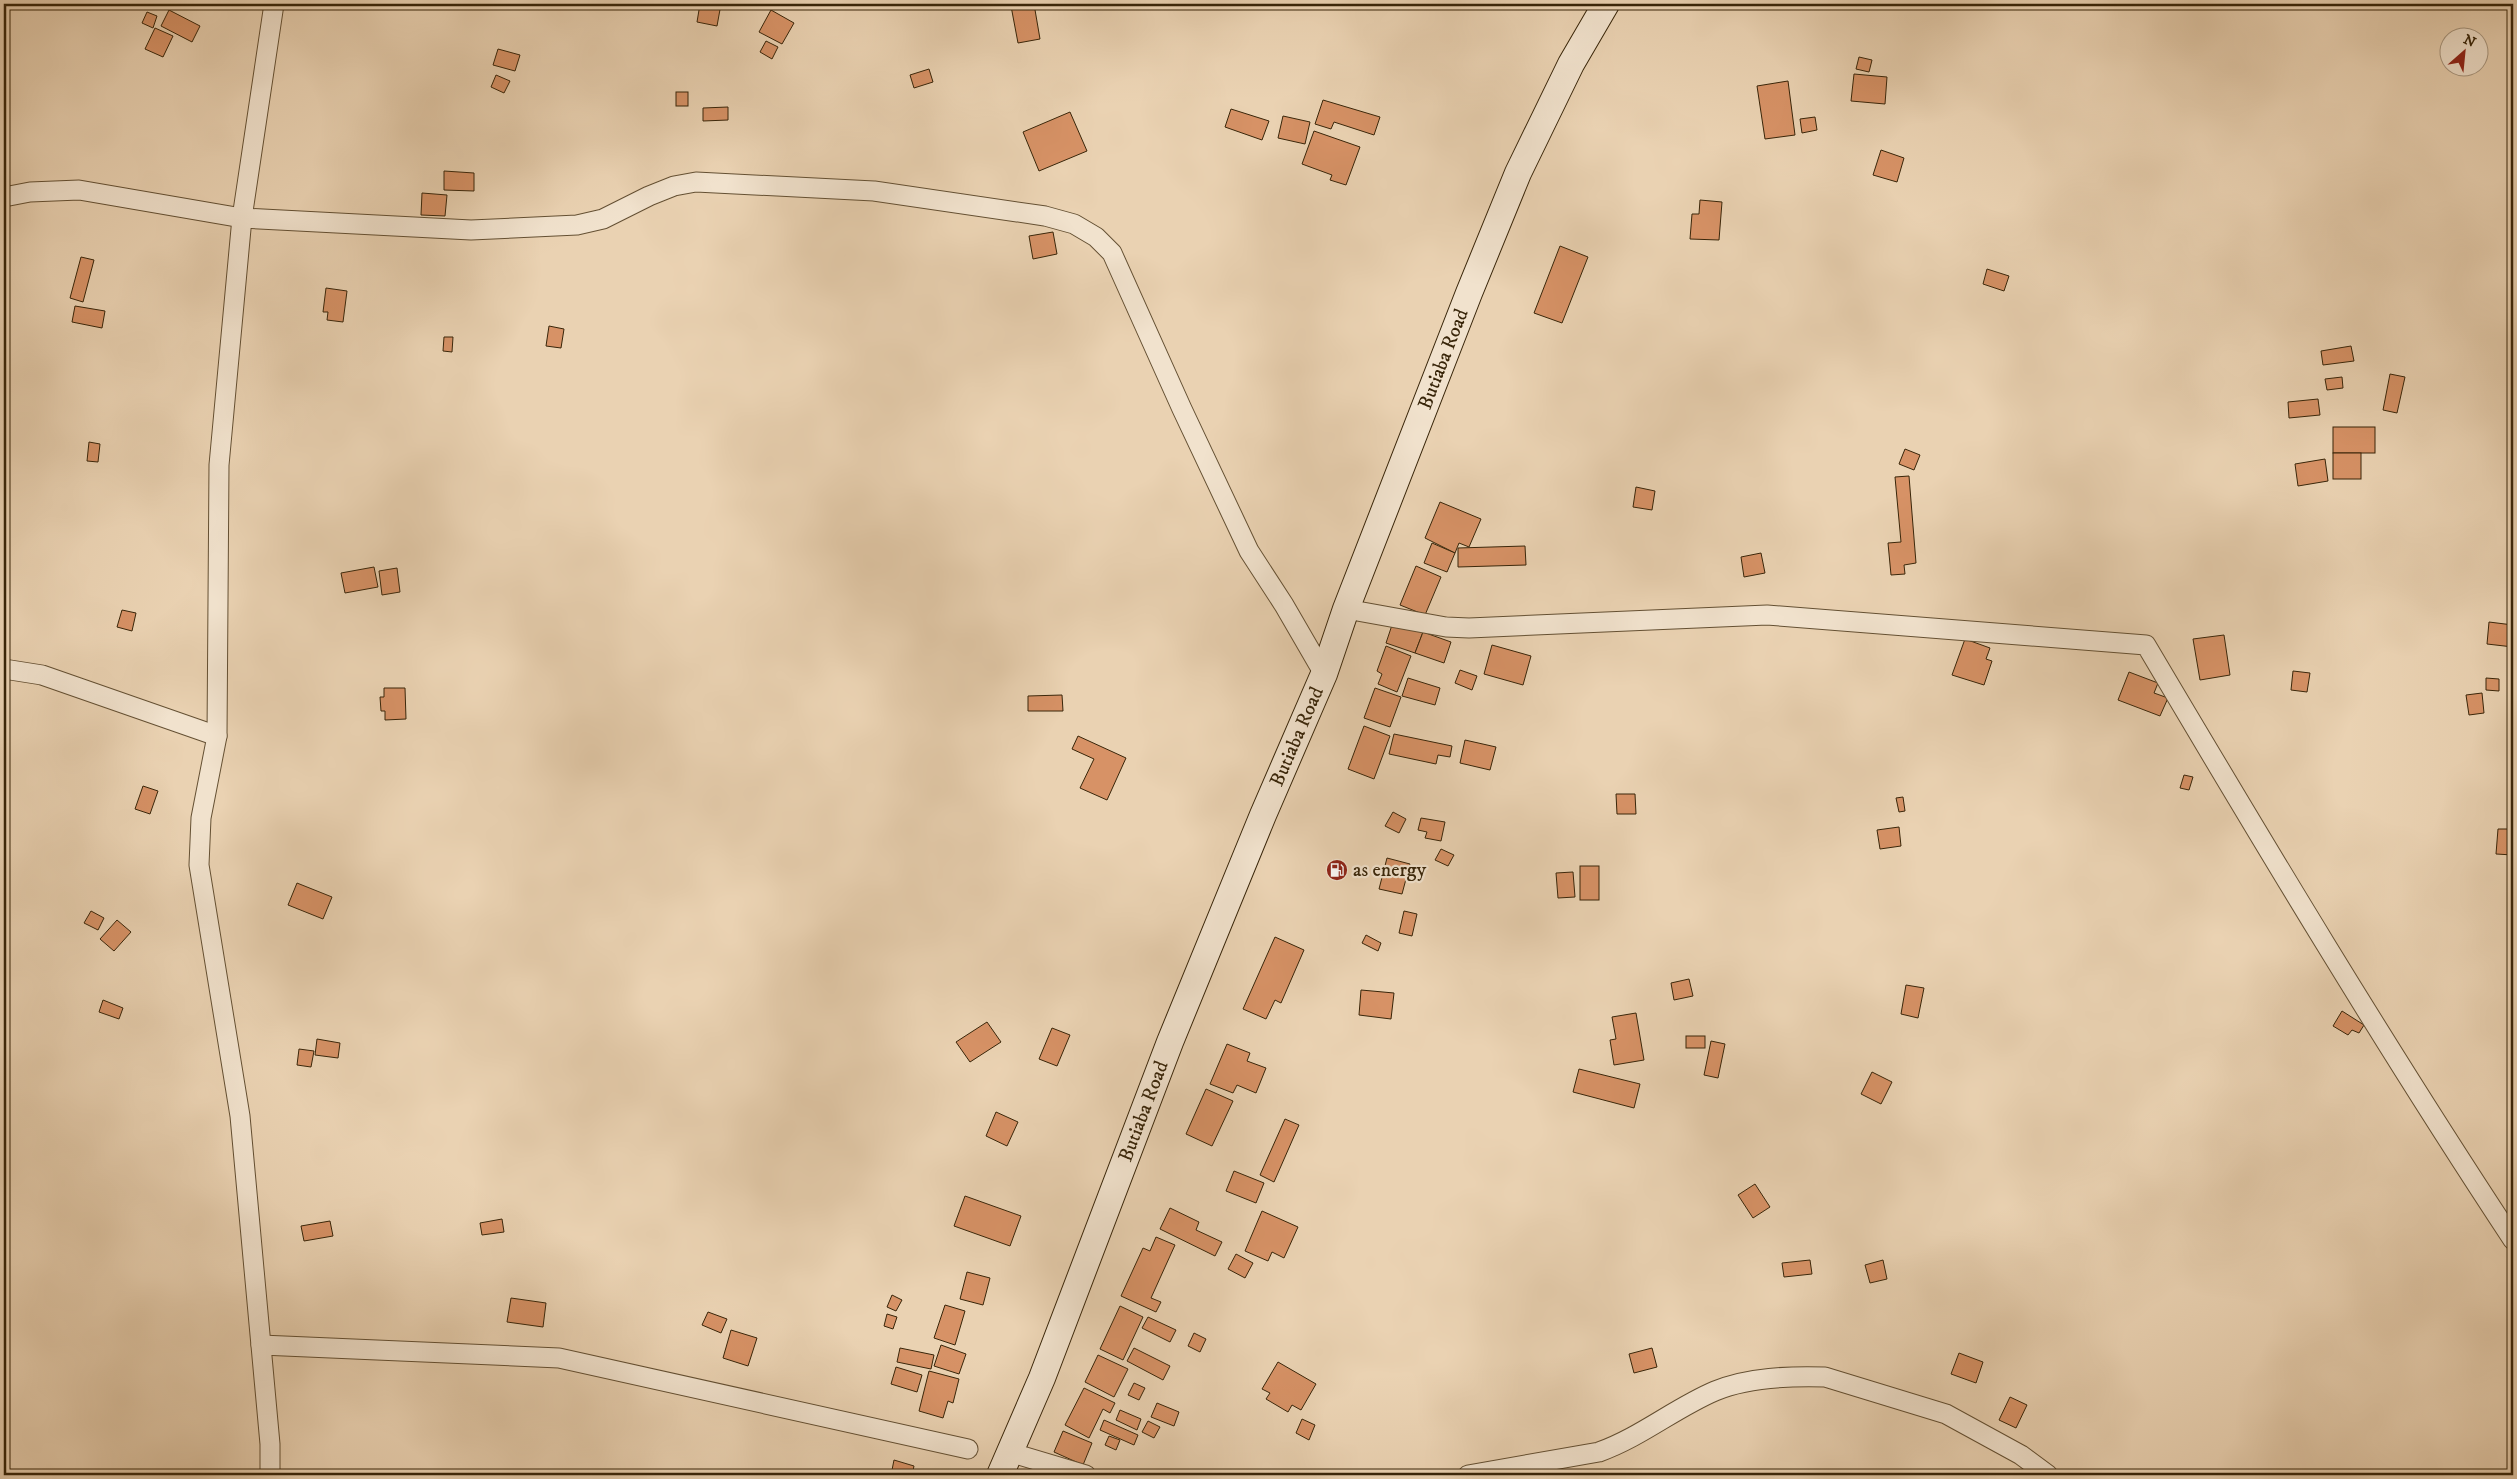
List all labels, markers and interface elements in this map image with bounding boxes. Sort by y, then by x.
north arrow [2440,28,2490,78]
text: N [2460,31,2479,52]
street label: Butiaba Road [1412,305,1474,413]
street label: Butiaba Road [1264,683,1329,790]
fuel station icon: as energy [1325,858,1349,882]
place label: as energy [1353,858,1427,883]
street label: Butiaba Road [1113,1057,1174,1165]

